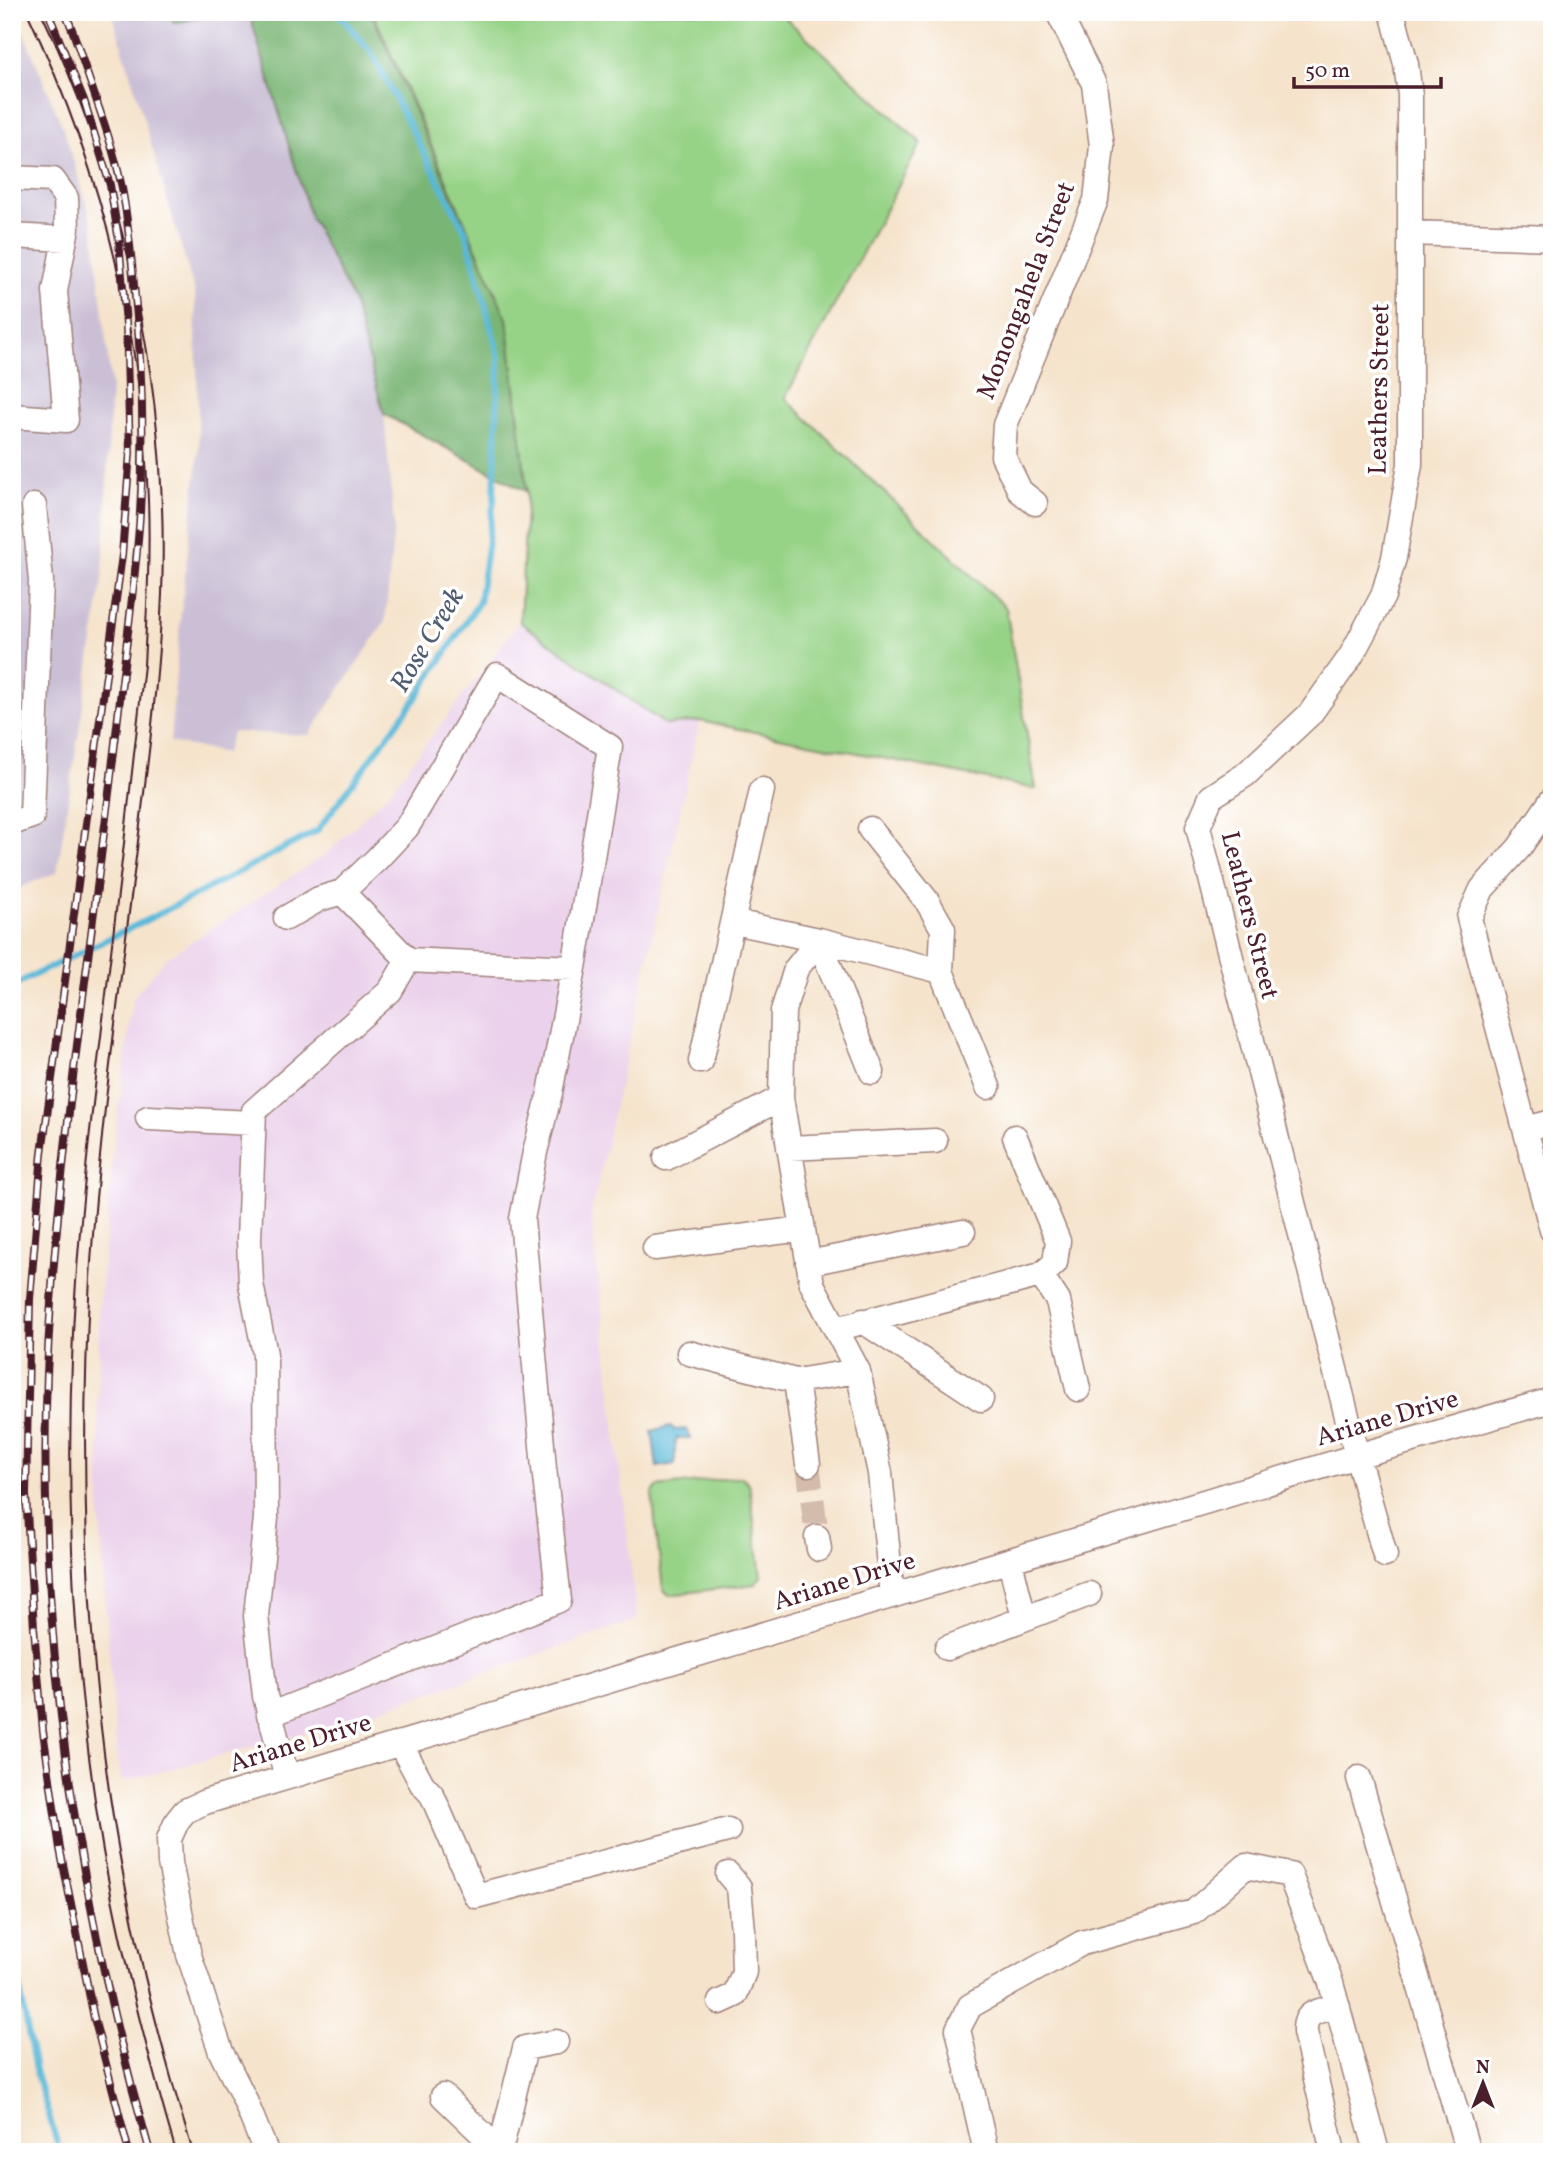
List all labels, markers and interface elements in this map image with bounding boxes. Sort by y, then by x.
scale bar [1294,46,1442,90]
text: 50 m [1305,57,1350,86]
street label: Monongahela Street [969,177,1085,405]
street label: Leathers Street [1361,303,1399,475]
water label: Rose Creek [381,580,475,700]
street label: Leathers Street [1211,828,1287,1003]
street label: Ariane Drive [1312,1381,1463,1456]
street label: Ariane Drive [769,1543,920,1621]
street label: Ariane Drive [225,1705,376,1783]
north arrow [1448,2048,1518,2118]
text: N [1476,2055,1490,2081]

